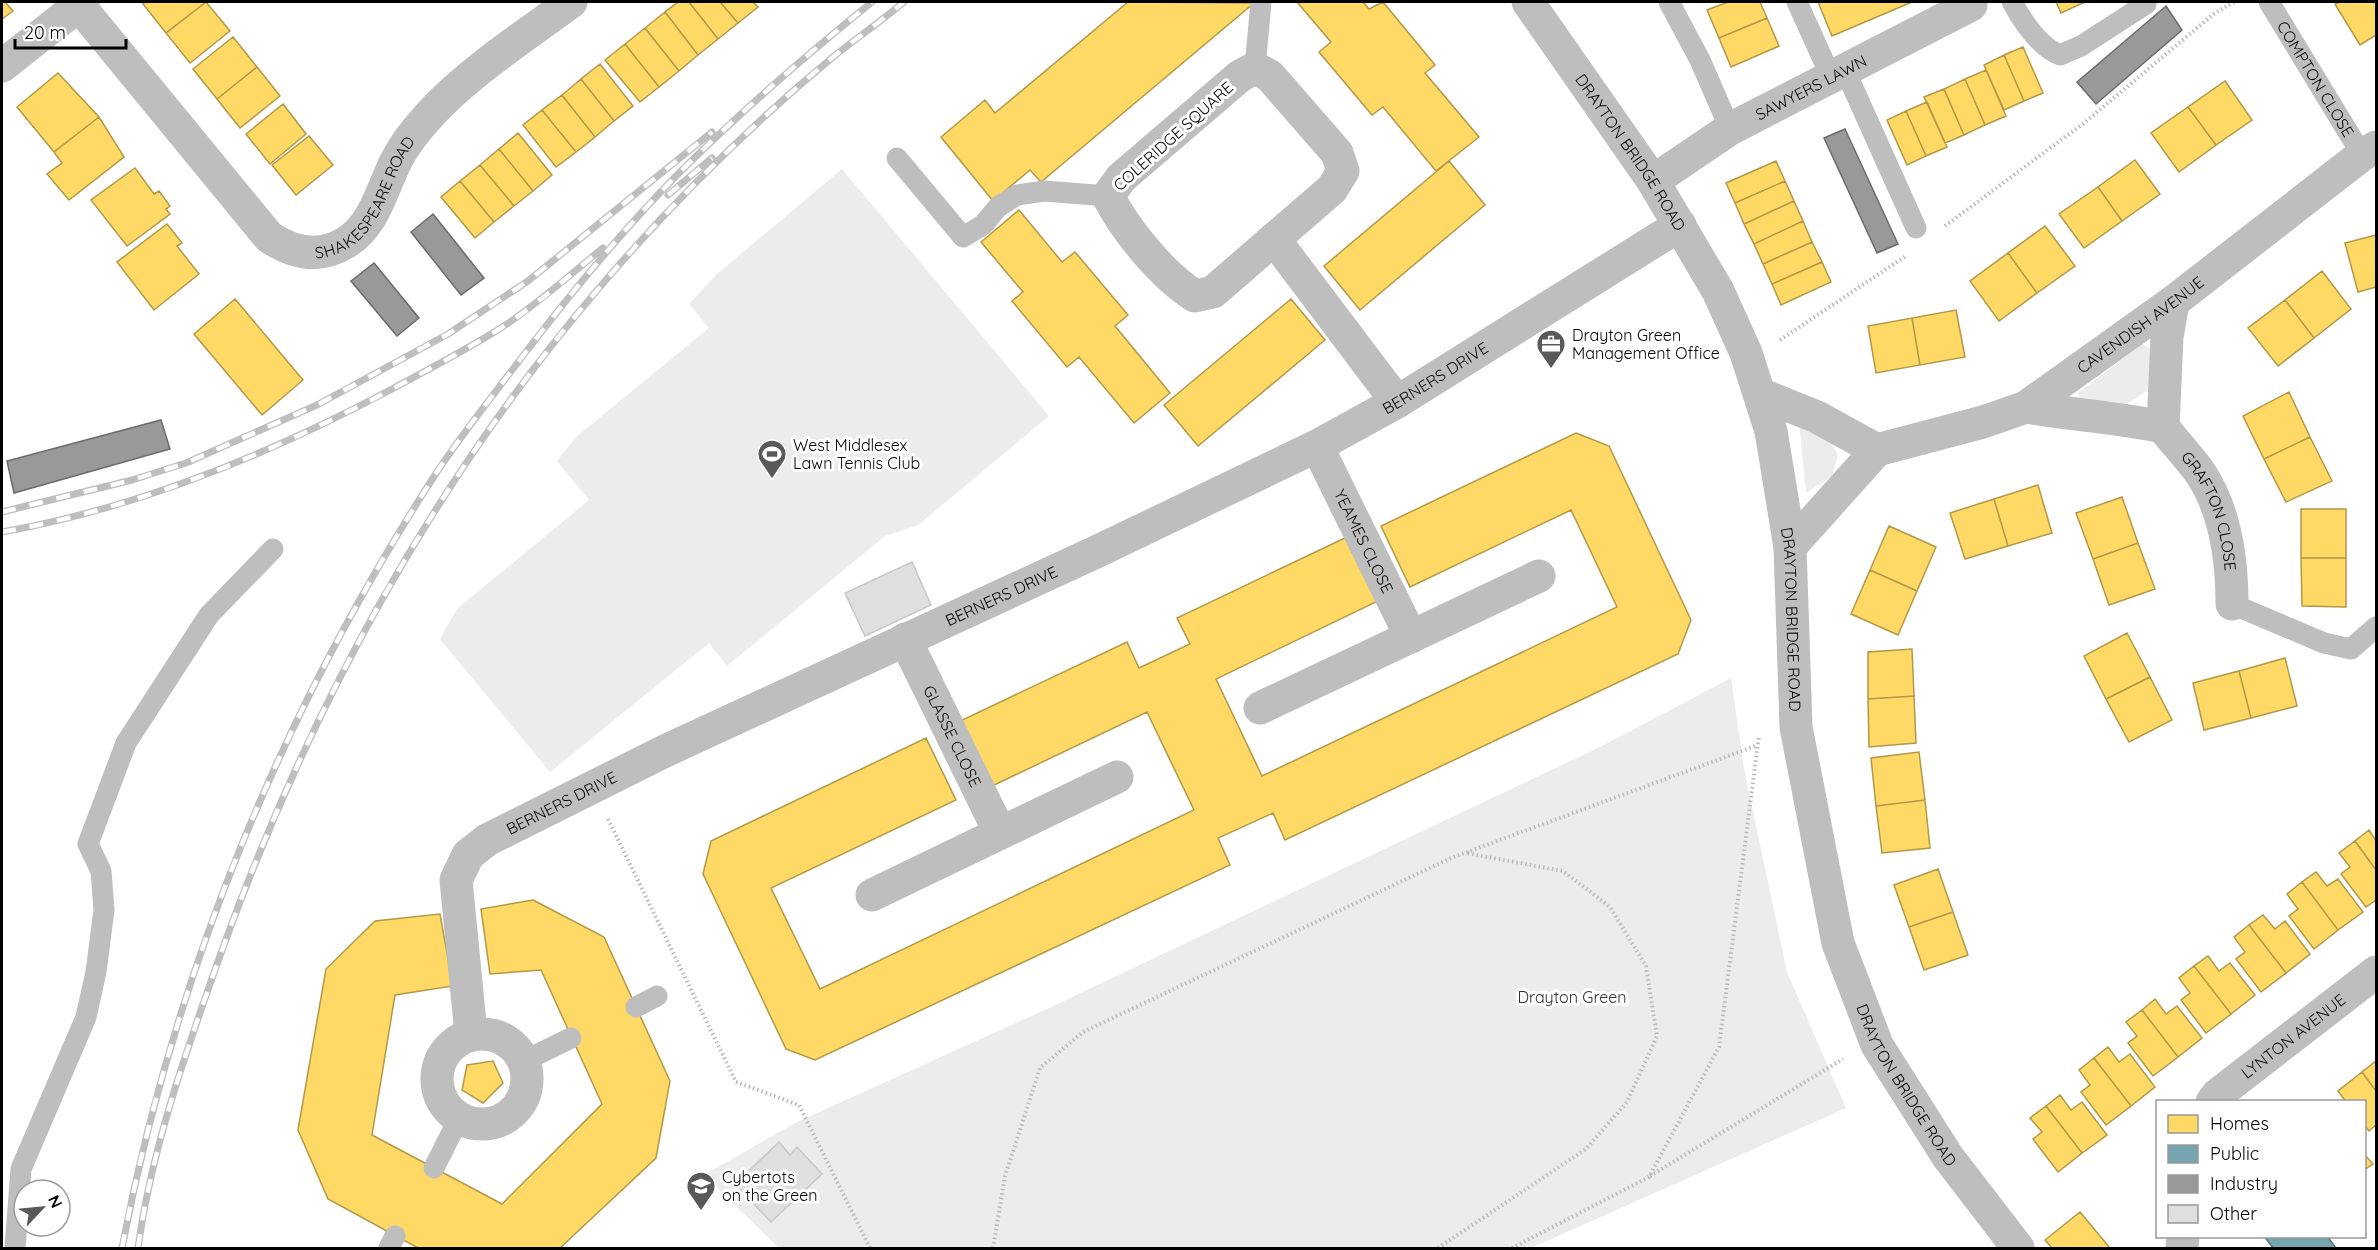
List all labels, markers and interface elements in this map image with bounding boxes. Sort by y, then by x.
scale bar [15,12,126,50]
street label: COMPTON CLOSE [2273,17,2359,141]
text: 20 m [24,21,66,44]
street label: SAWYERS LAWN [1752,50,1870,124]
street label: DRAYTON BRIDGE ROAD [1571,70,1690,234]
street label: COLERIDGE SQUARE [1109,77,1237,195]
street label: SHAKESPEARE ROAD [314,132,419,263]
street label: CAVENDISH AVENUE [2073,272,2208,377]
place label: Drayton Green Management Office [1572,325,1720,363]
office icon: Drayton Green Management Office [1535,328,1567,370]
street label: BERNERS DRIVE [1379,337,1492,418]
place label: West Middlesex Lawn Tennis Club [793,435,920,473]
sports icon: West Middlesex Lawn Tennis Club [756,438,788,480]
street label: GRAFTON CLOSE [2177,447,2241,572]
street label: YEAMES CLOSE [1330,486,1398,596]
street label: DRAYTON BRIDGE ROAD [1777,526,1805,712]
street label: BERNERS DRIVE [942,561,1060,630]
street label: GLASSE CLOSE [919,682,986,790]
street label: BERNERS DRIVE [503,767,620,839]
park label: Drayton Green [1517,987,1627,1007]
street label: LYNTON AVENUE [2237,989,2349,1083]
street label: DRAYTON BRIDGE ROAD [1852,1001,1961,1170]
legend [2156,1100,2366,1238]
text: Homes [2210,1112,2269,1135]
text: Public [2210,1142,2259,1165]
place label: Cybertots on the Green [722,1167,817,1205]
school or university icon: Cybertots on the Green [685,1170,717,1212]
text: Industry [2210,1172,2278,1195]
north arrow [12,1178,72,1238]
text: N [44,1192,67,1211]
text: Other [2210,1202,2257,1225]

